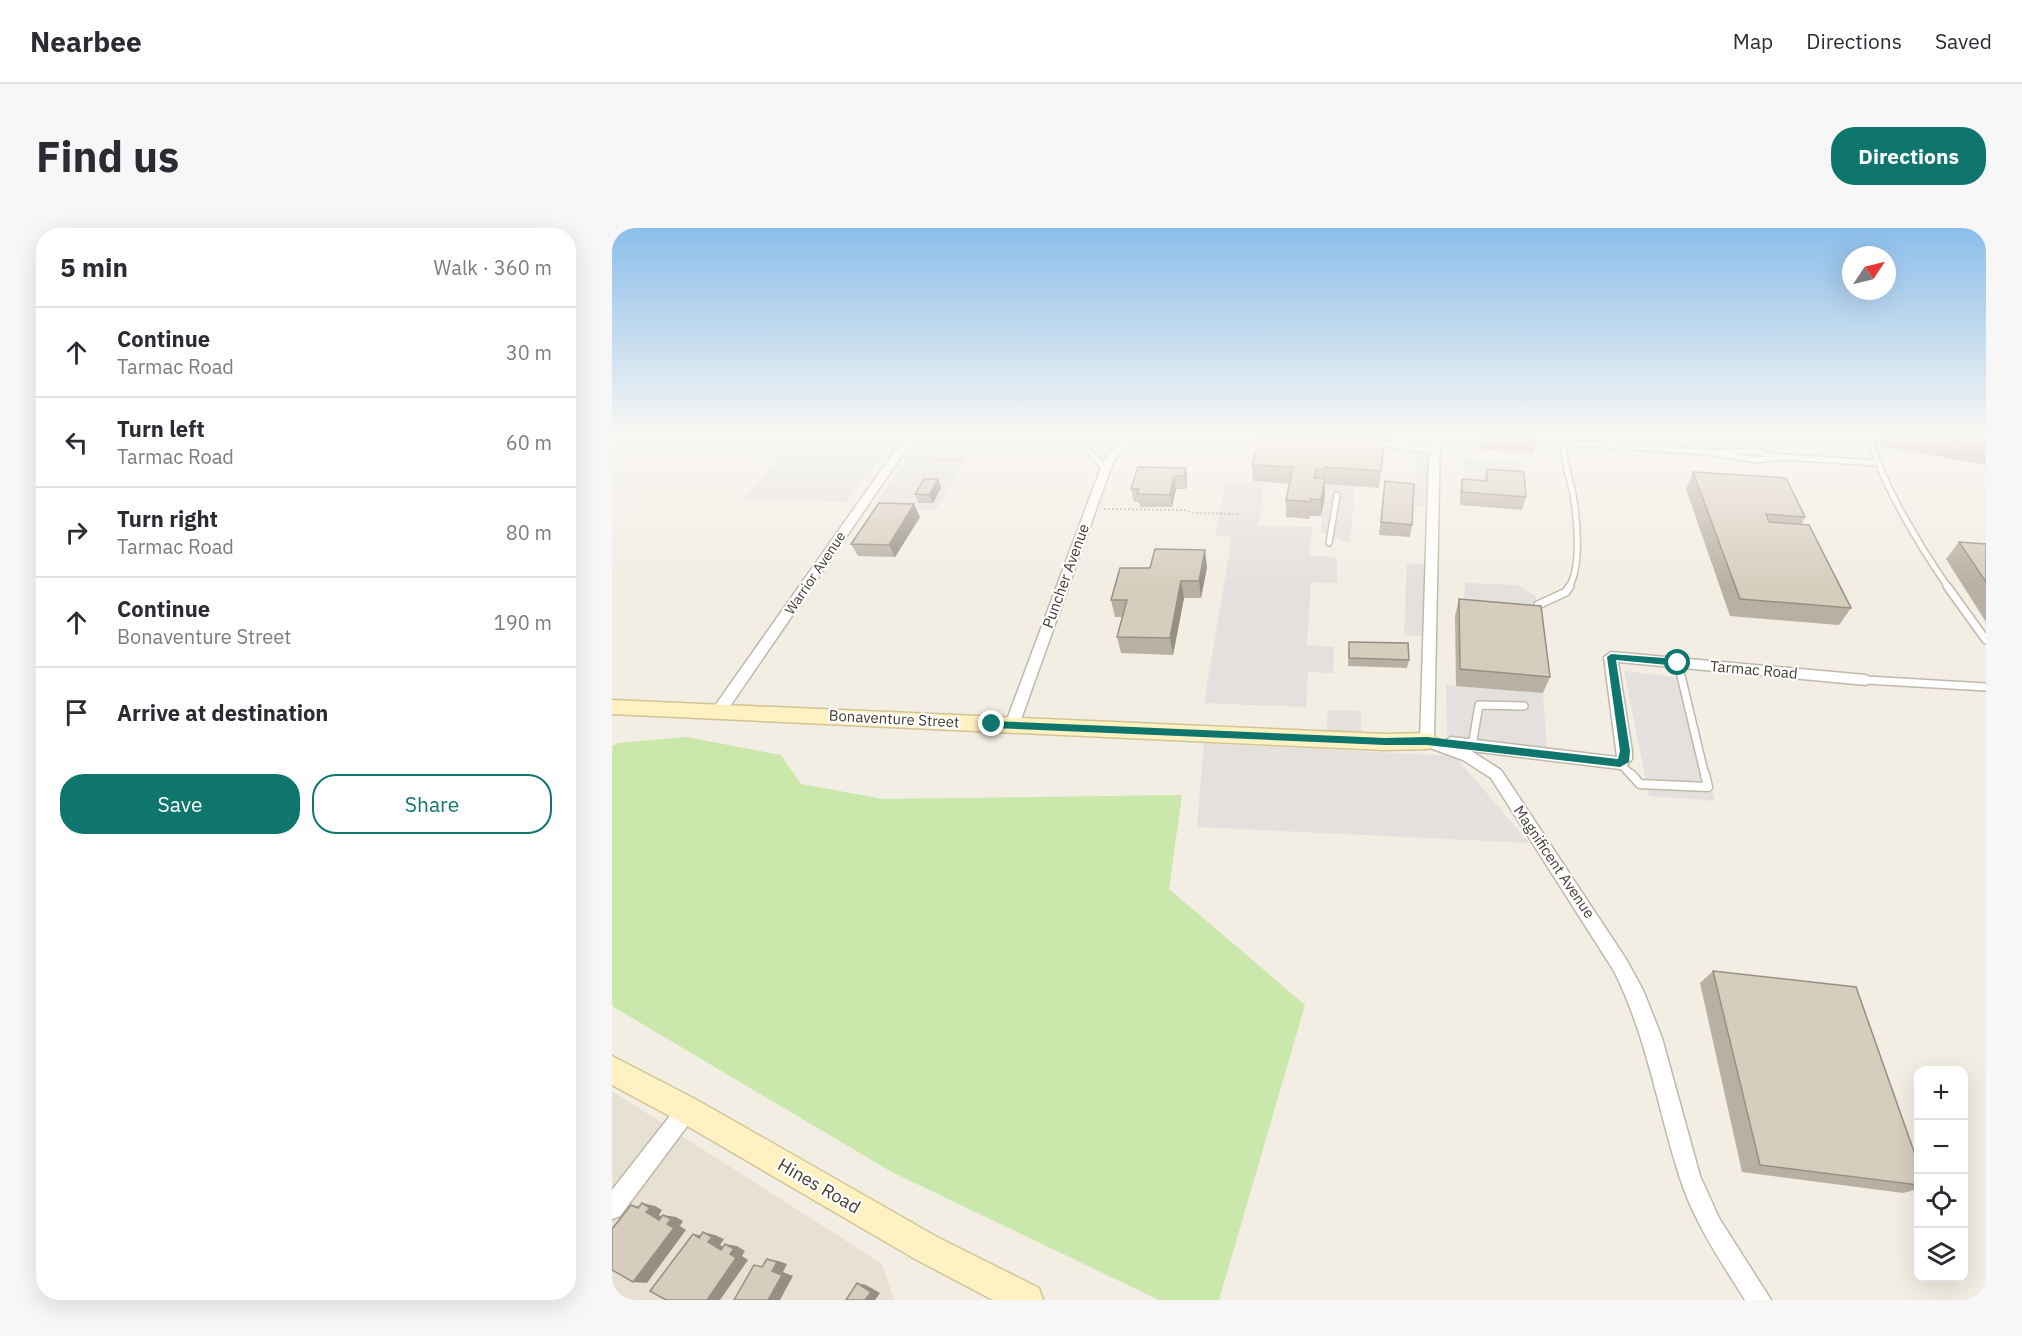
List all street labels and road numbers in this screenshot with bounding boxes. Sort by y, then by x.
street label: Puncher Avenue [1038,521,1093,631]
street label: Warrior Avenue [781,528,850,618]
street label: Tarmac Road [1710,656,1799,683]
street label: Bonaventure Street [828,706,960,731]
street label: Magnificent Avenue [1510,802,1599,922]
street label: Hines Road [774,1153,865,1218]

